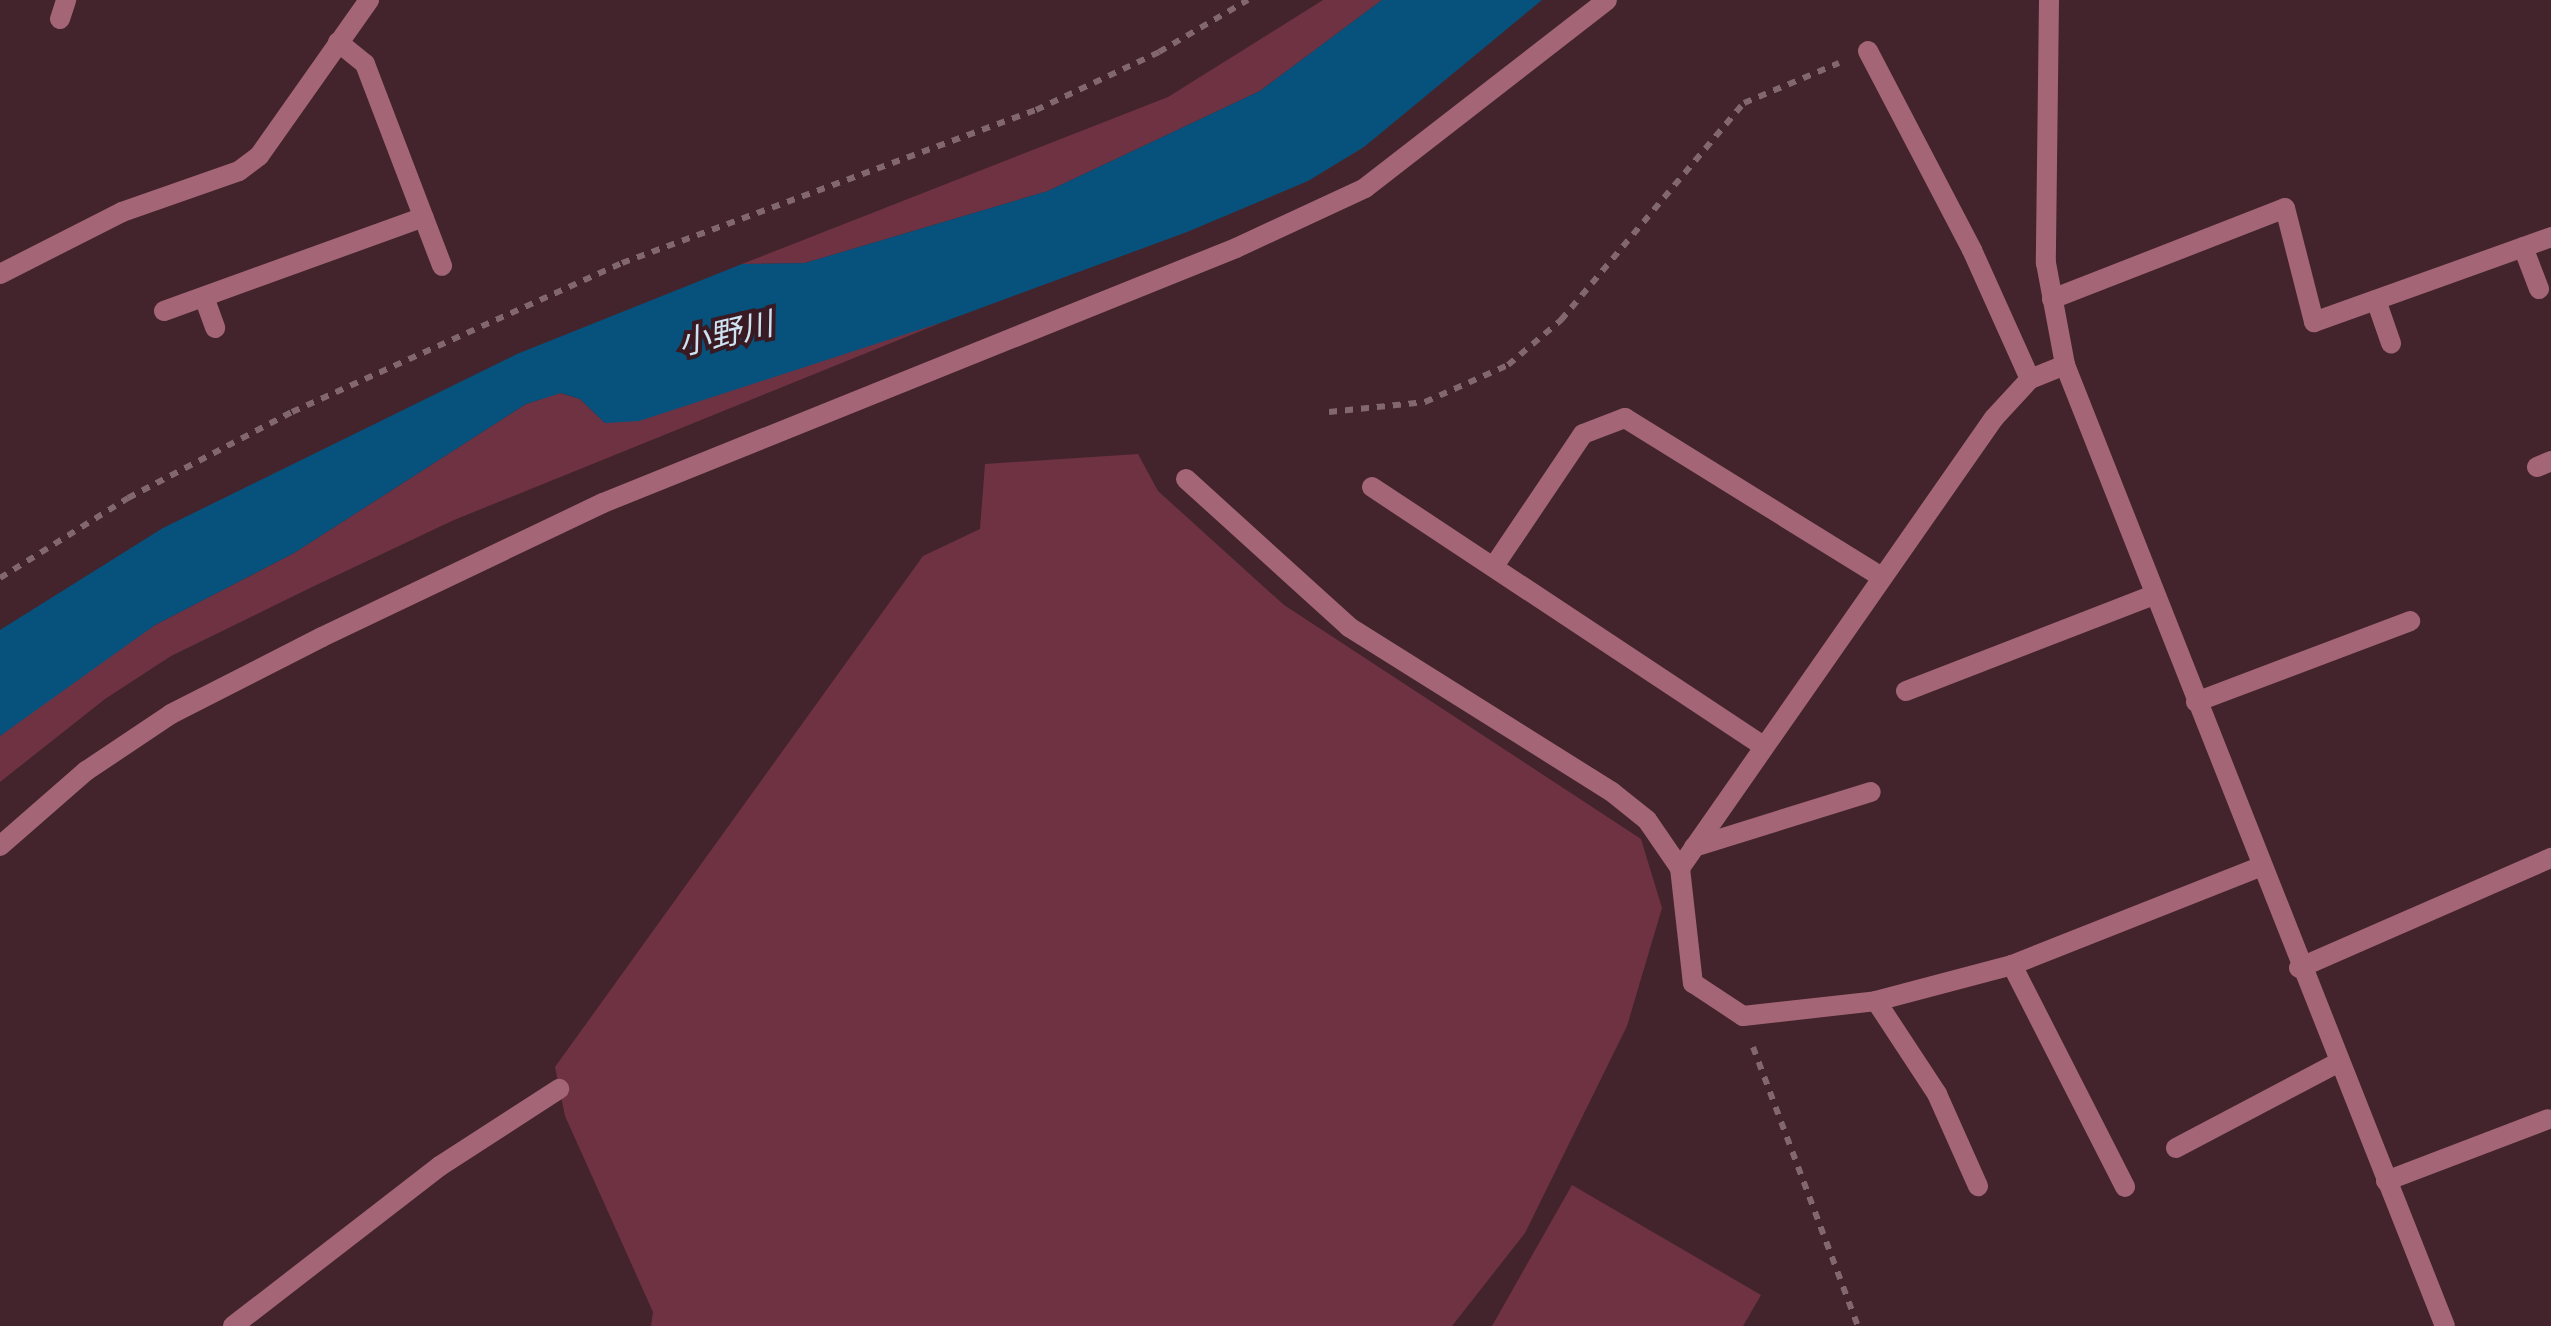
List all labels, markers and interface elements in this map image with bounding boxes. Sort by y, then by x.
water label: 小野川 [674,302,776,362]

